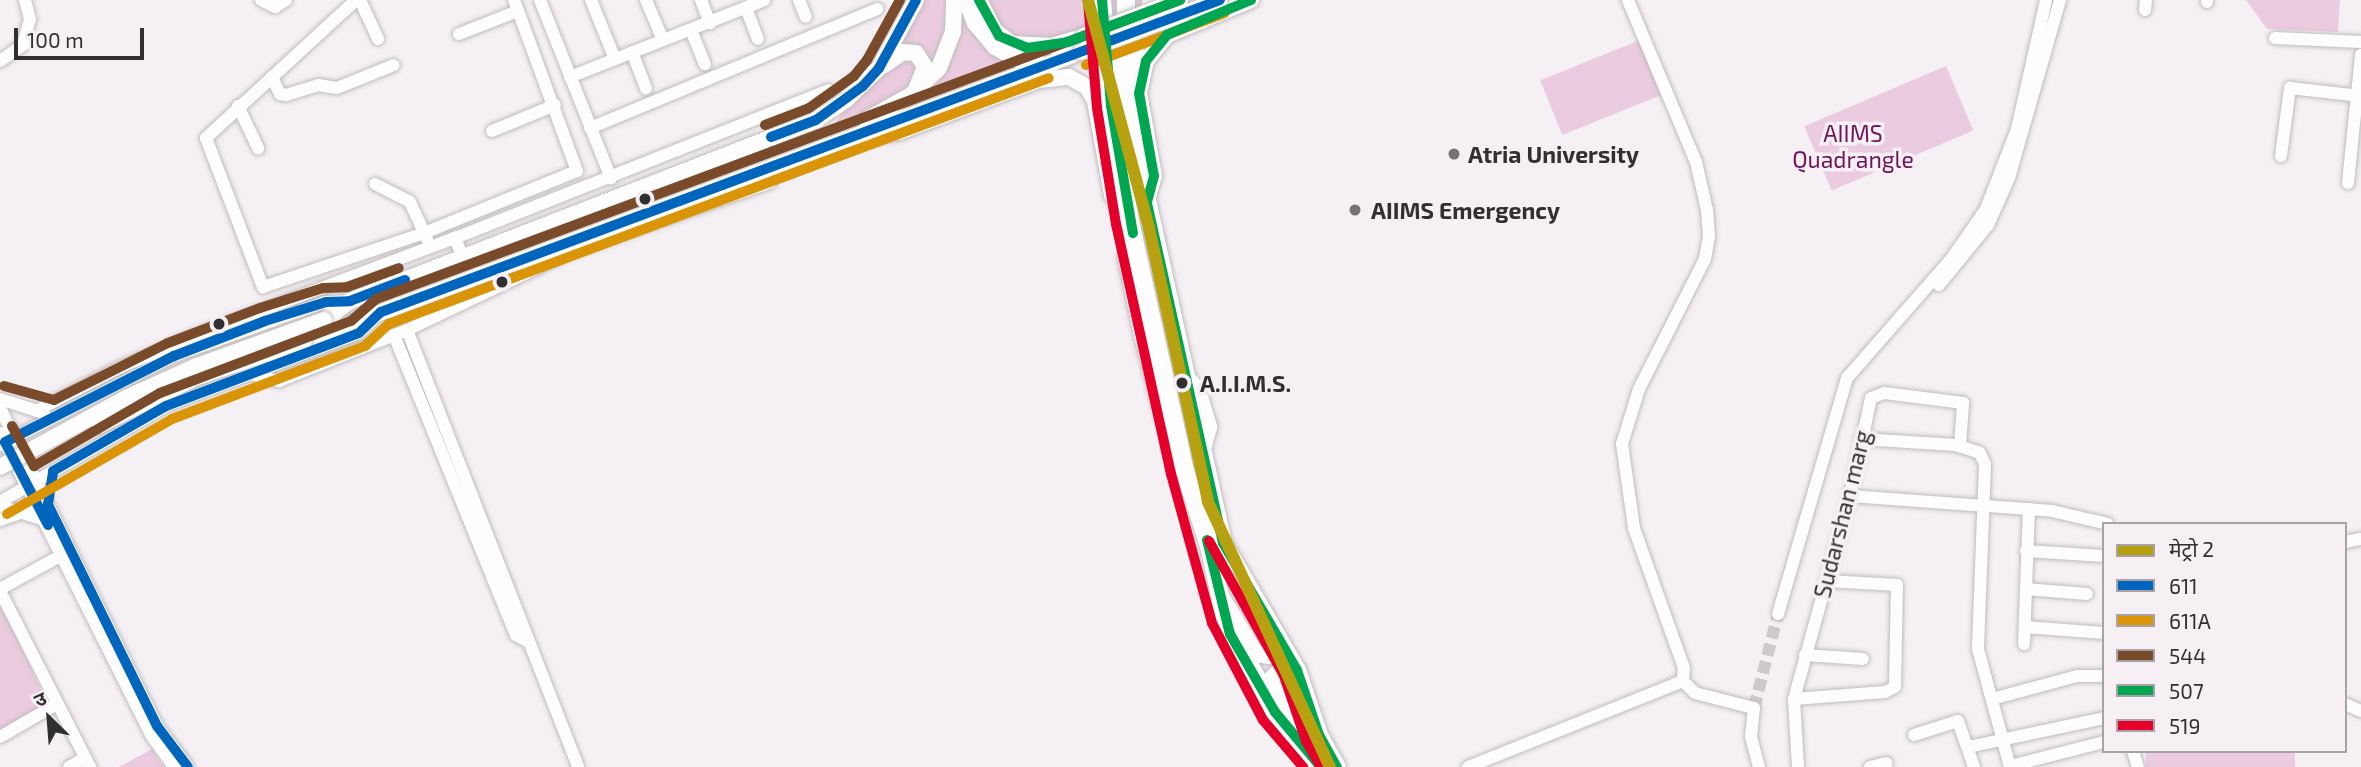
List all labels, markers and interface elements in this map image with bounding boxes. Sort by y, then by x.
scale bar [18,14,147,58]
text: 100 m [27,27,84,52]
park label: AIIMS Quadrangle [1792,119,1914,173]
place label: Atria University [1468,140,1639,168]
marker: Atria University [1446,146,1462,162]
unlabelled marker [638,192,652,206]
place label: AIIMS Emergency [1371,196,1560,224]
marker: AIIMS Emergency [1345,200,1365,220]
unlabelled marker [495,275,509,289]
unlabelled marker [212,317,226,331]
place label: A.I.I.M.S. [1200,369,1291,397]
marker: A.I.I.M.S. [1170,371,1194,395]
street label: Sudarshan marg [1808,427,1876,601]
legend [2102,522,2347,753]
text: मेट्रो 2 [2169,536,2214,561]
text: 611 [2169,573,2198,598]
text: 611A [2169,608,2211,633]
text: 544 [2169,643,2206,668]
text: 507 [2169,678,2204,703]
north arrow [14,683,84,753]
text: उ [30,686,50,711]
text: 519 [2169,713,2201,738]

